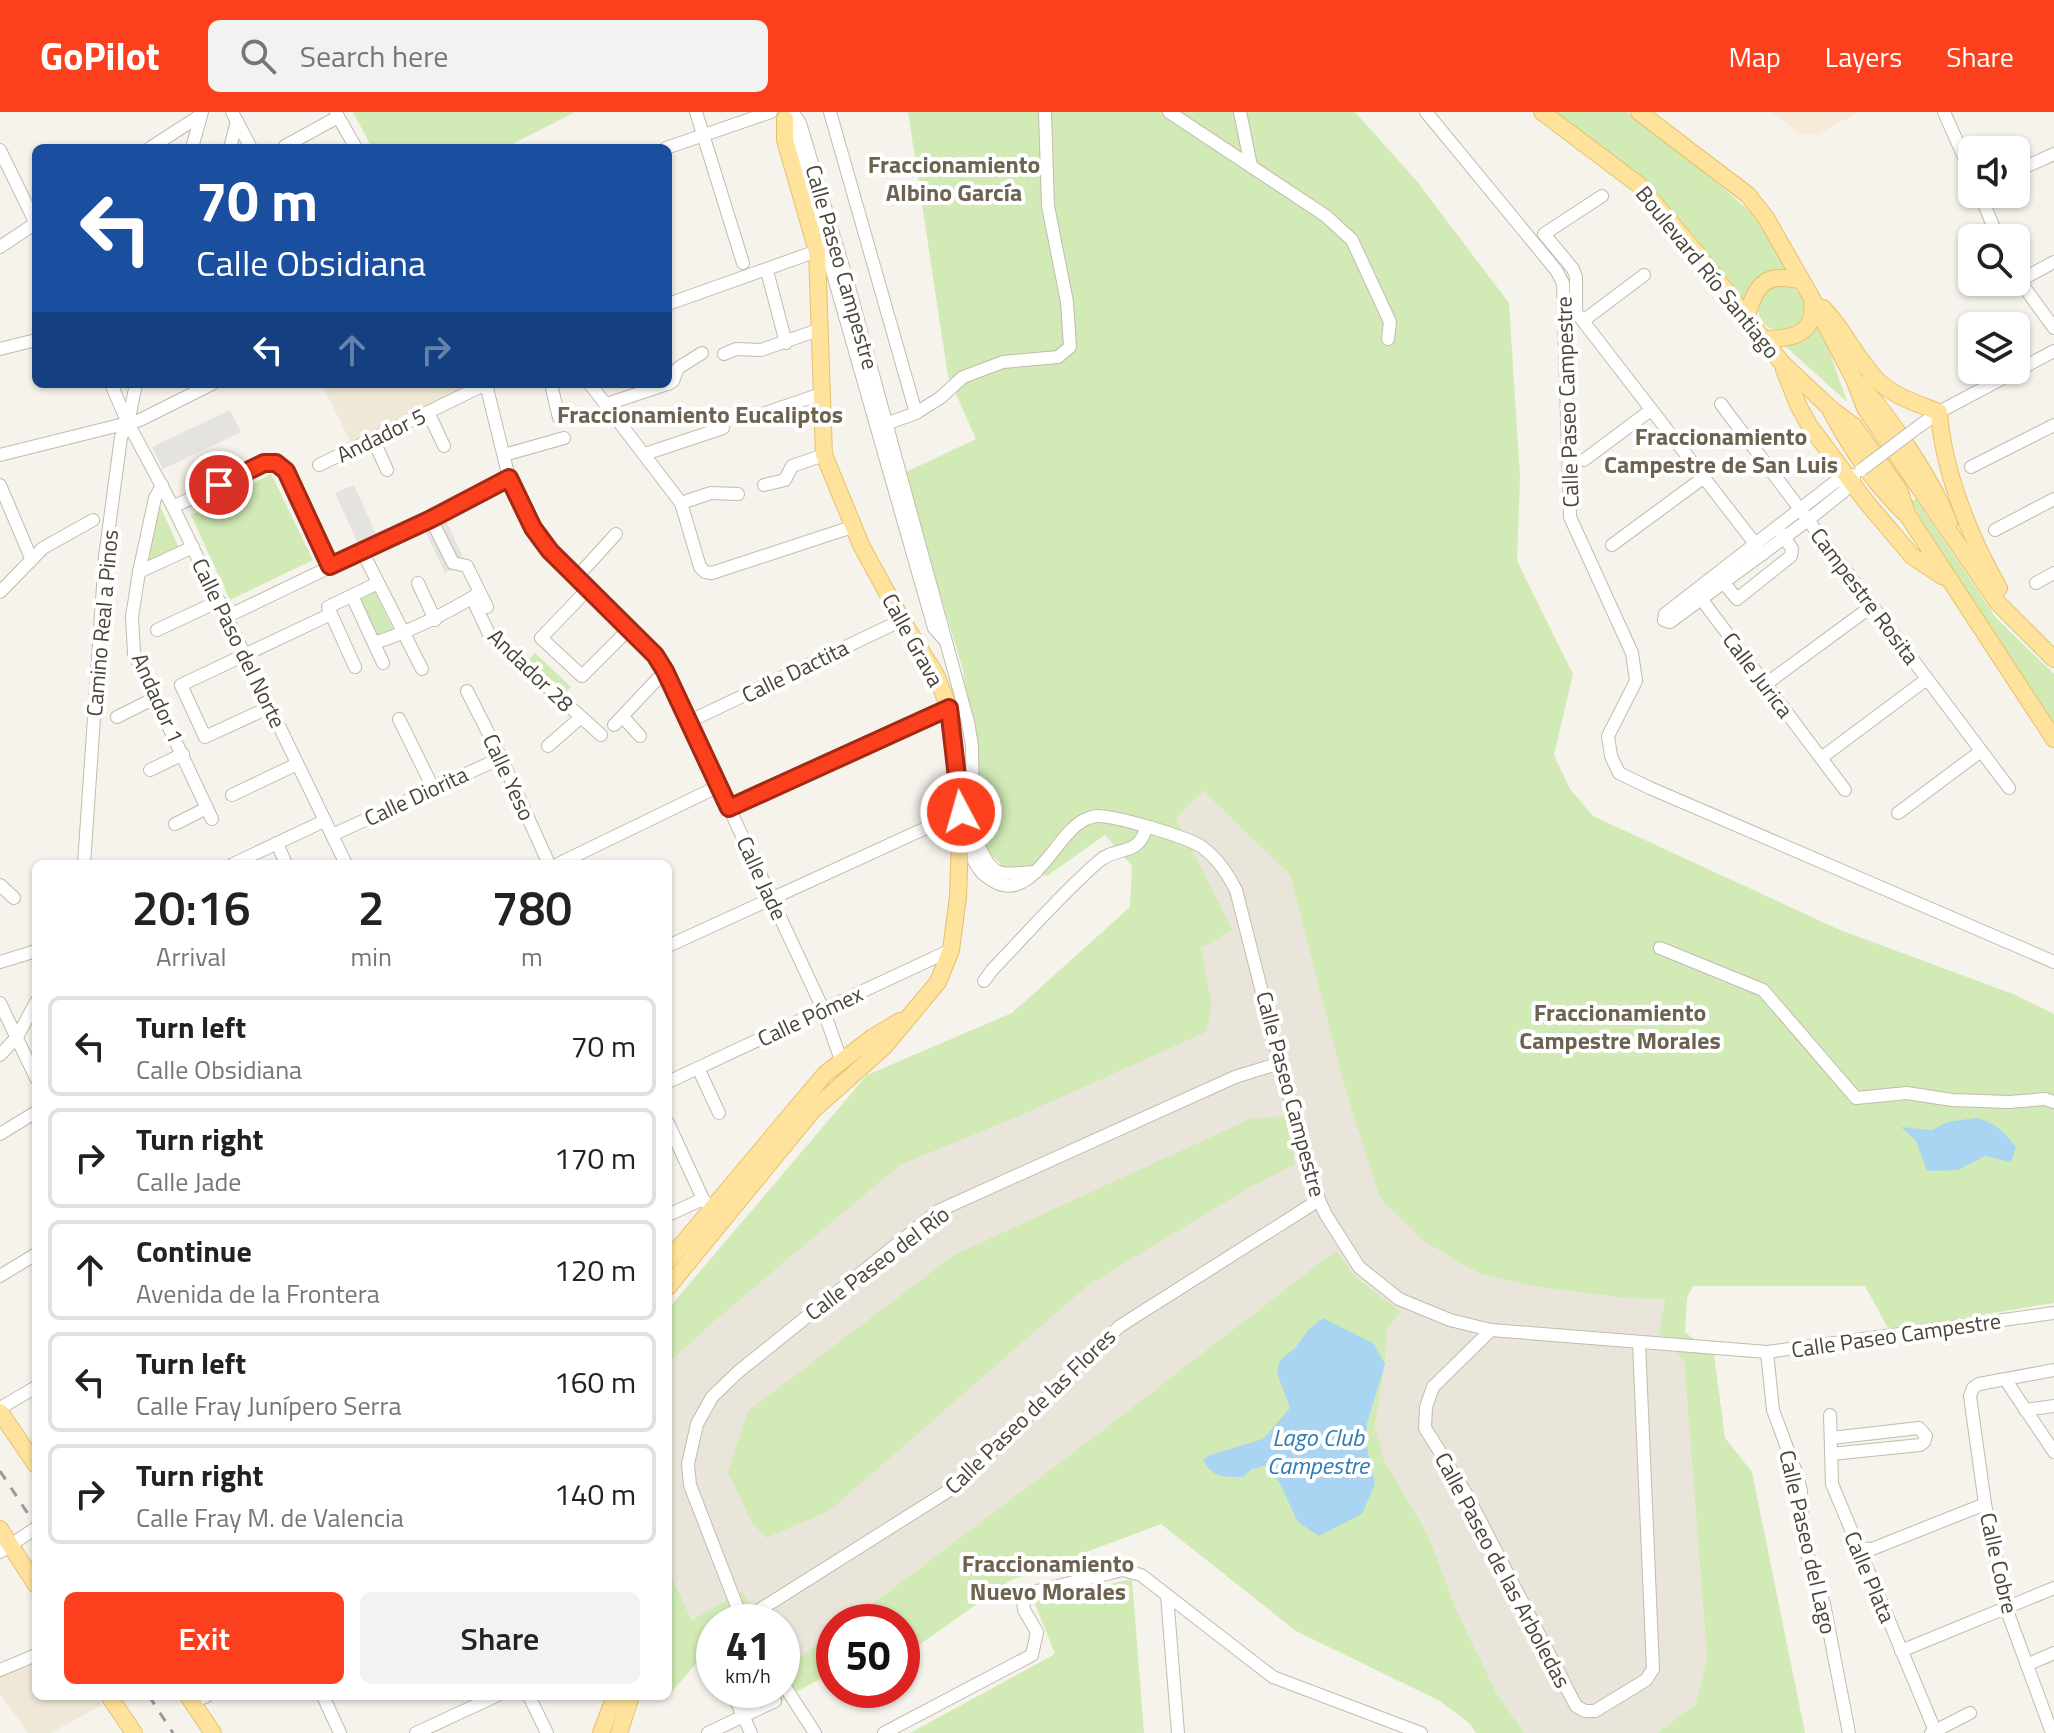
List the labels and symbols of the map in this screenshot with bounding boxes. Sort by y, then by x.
district label: Fraccionamiento Albino García [868,146,1040,210]
street label: Calle Paseo Campestre [797,161,887,373]
street label: Boulevard Río Santiago [1627,178,1789,366]
street label: Calle Paseo Campestre [1546,296,1588,508]
district label: Fraccionamiento Eucaliptos [557,396,843,432]
street label: Andador 5 [331,399,431,471]
district label: Fraccionamiento Campestre de San Luis [1604,418,1838,482]
pin [185,451,253,519]
street label: Campestre Rosita [1802,520,1928,672]
street label: Camino Real a Pinos [77,528,127,718]
street label: Calle Paso del Norte [183,552,295,734]
street label: Calle Grava [873,587,953,693]
street label: Andador 28 [480,620,582,720]
street label: Calle Jurica [1714,625,1802,725]
street label: Calle Dactita [736,630,854,712]
street label: Andador 1 [123,647,193,749]
street label: Calle Yeso [474,728,544,826]
street label: Calle Diorita [359,757,473,835]
position arrow [919,770,1003,854]
street label: Calle Jade [728,830,796,926]
street label: Calle Pómex [752,977,868,1055]
street label: Calle Paseo Campestre [1247,987,1335,1201]
district label: Fraccionamiento Campestre Morales [1519,994,1721,1058]
street label: Calle Paseo del Río [797,1197,957,1329]
street label: Calle Paseo Campestre [1789,1303,2003,1367]
street label: Calle Paseo de las Flores [937,1320,1123,1502]
water label: Lago Club Campestre [1267,1419,1371,1483]
street label: Calle Paseo de las Arboledas [1426,1446,1580,1694]
street label: Calle Paseo del Lago [1770,1447,1846,1637]
street label: Calle Cobre [1971,1509,2027,1617]
street label: Calle Plata [1835,1526,1905,1628]
district label: Fraccionamiento Nuevo Morales [962,1545,1134,1609]
speed limit sign: 50 [816,1604,920,1708]

